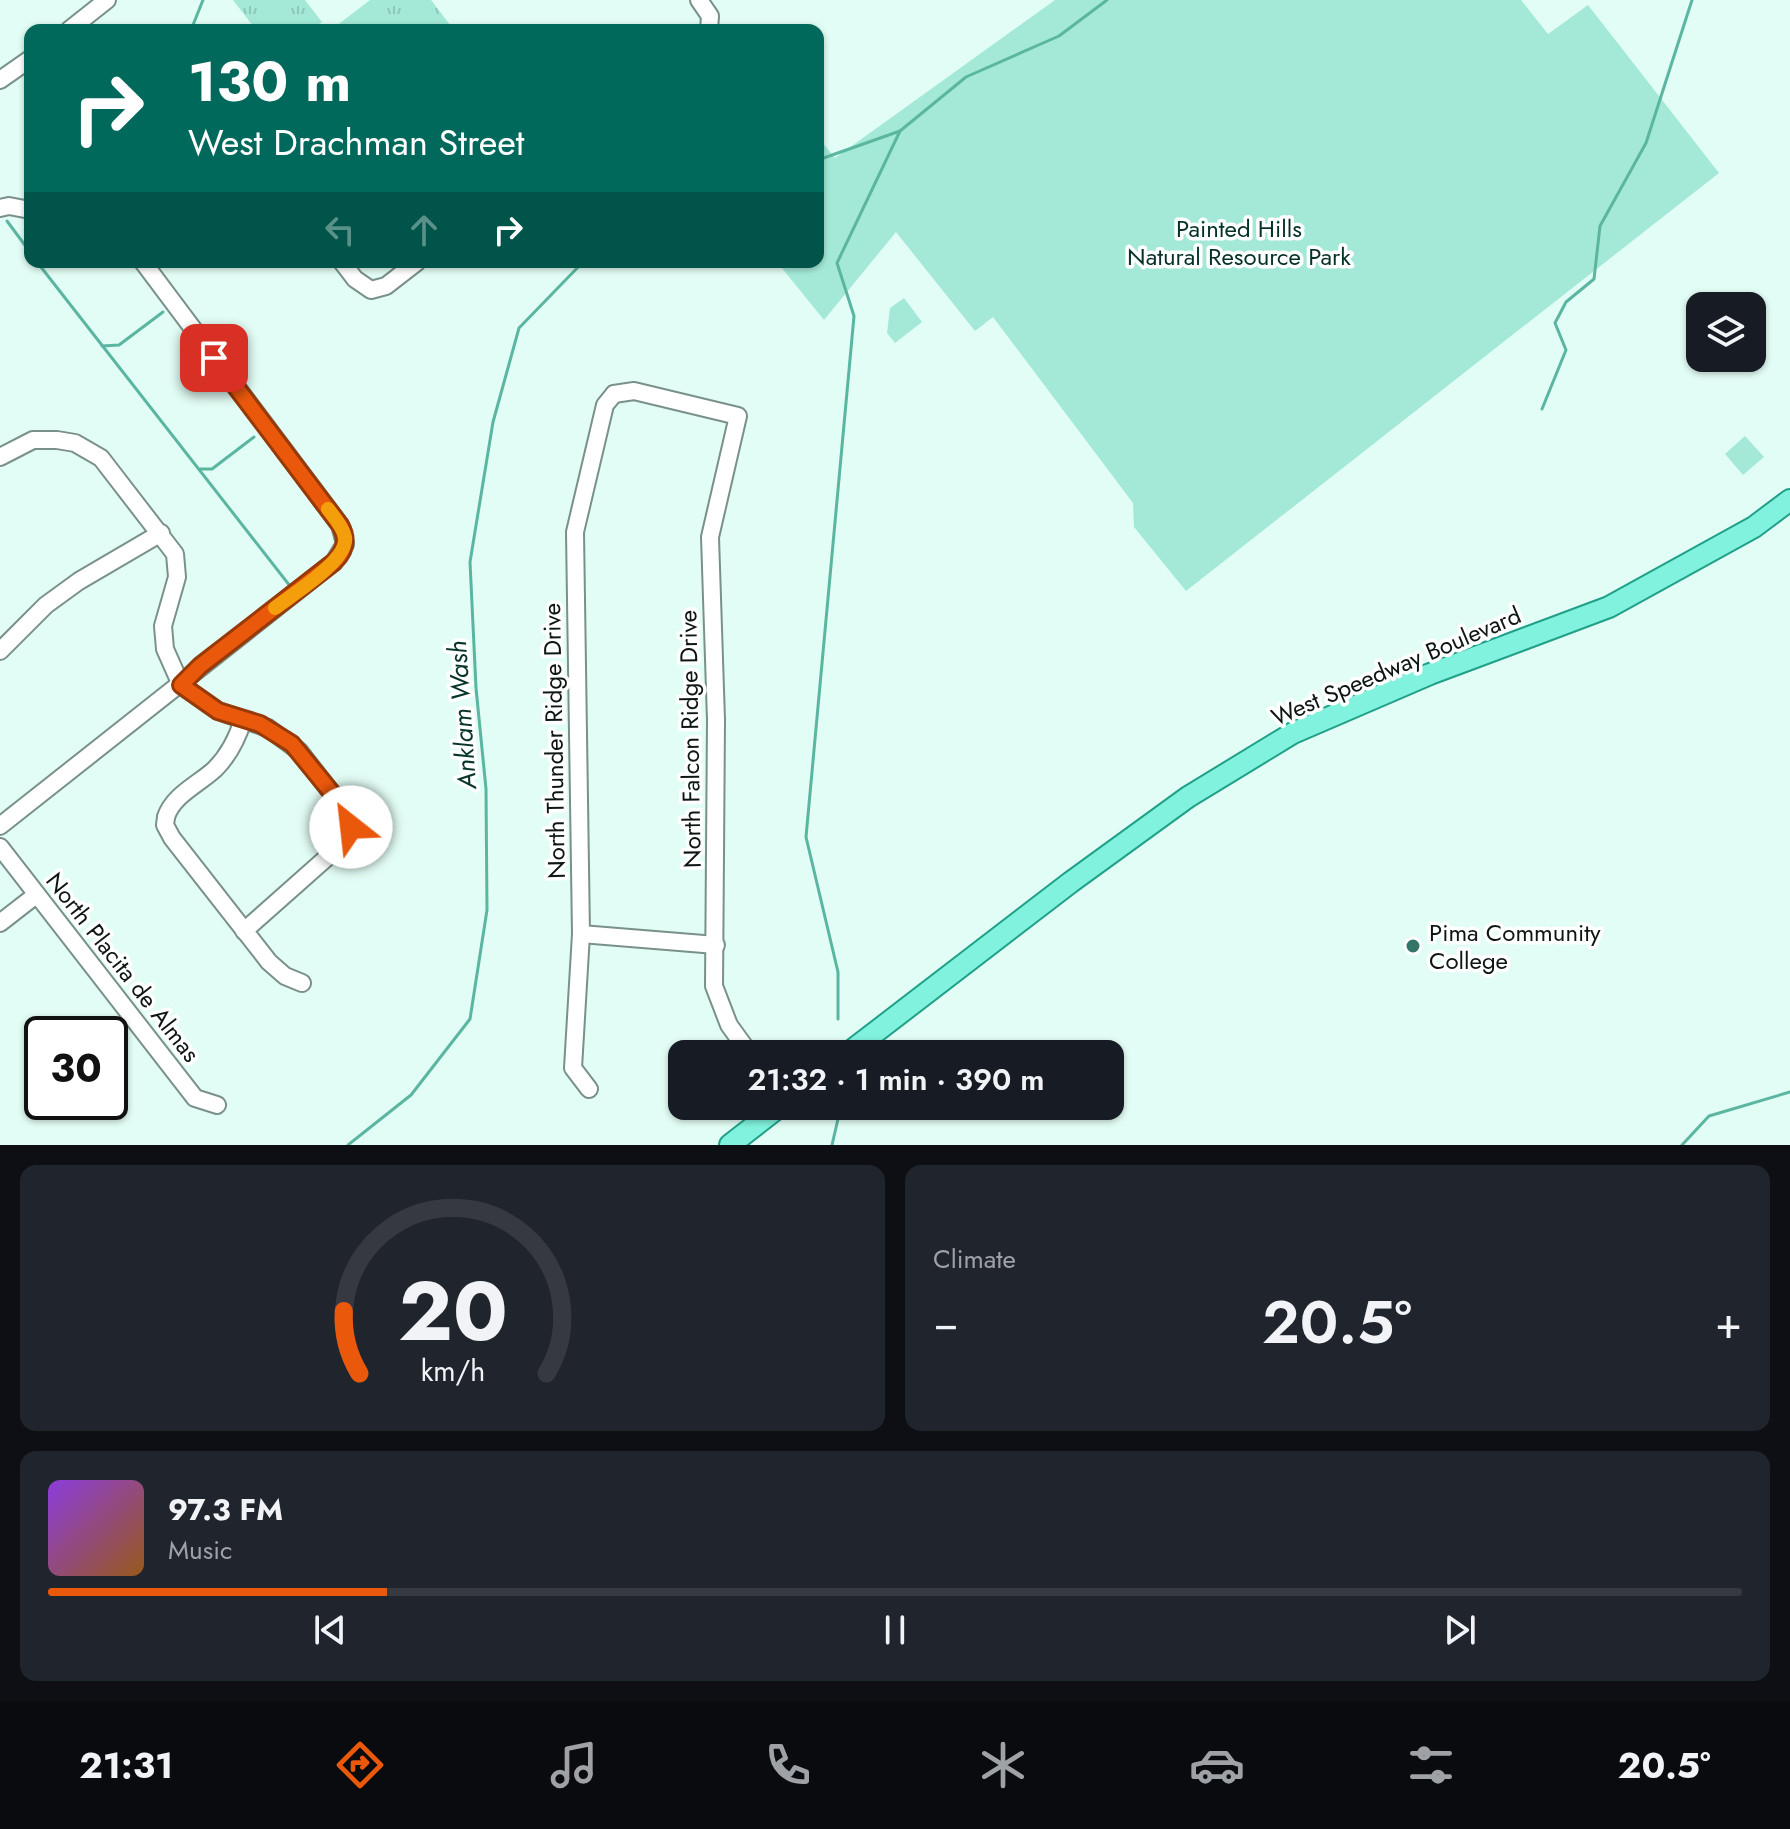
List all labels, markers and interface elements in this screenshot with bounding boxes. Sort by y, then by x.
text: 130 m [188,41,351,122]
icon: right [56,56,160,160]
text: West Drachman Street [188,116,525,168]
icon: left [318,208,362,252]
icon: ahead [402,208,446,252]
icon: right [486,208,530,252]
park label: Painted Hills Natural Resource Park [1127,211,1351,274]
map controls [1686,292,1766,372]
button: layers [1686,292,1766,372]
pin [180,324,248,392]
icon: arrive [192,336,236,380]
street label: West Speedway Boulevard [1266,597,1526,735]
street label: North Thunder Ridge Drive [534,603,574,879]
street label: North Falcon Ridge Drive [670,610,710,868]
water label: Anklam Wash [438,639,486,792]
position arrow [309,785,393,869]
street label: North Placita de Almas [38,865,208,1069]
place label: Pima Community College [1429,915,1601,978]
marker: Pima Community College [1404,937,1422,955]
speed limit sign: 30 [24,1016,128,1120]
text: 21:32 · 1 min · 390 m [747,1058,1045,1101]
text: Climate [933,1240,1016,1278]
text: 20 [398,1251,507,1371]
text: 20.5° [1262,1279,1412,1366]
text: − [933,1291,959,1355]
text: + [1715,1291,1742,1355]
text: km/h [420,1350,485,1392]
text: 97.3 FM [168,1488,283,1531]
text: Music [168,1531,232,1569]
icon: previous [308,1608,352,1652]
icon: pause [873,1608,917,1652]
icon: next [1438,1608,1482,1652]
icon: directions [332,1737,388,1793]
icon: music [546,1737,602,1793]
icon: phone [760,1737,816,1793]
icon: climate [975,1737,1031,1793]
icon: car [1189,1737,1245,1793]
icon: filters [1403,1737,1459,1793]
text: 21:31 [79,1739,173,1791]
text: 20.5° [1618,1739,1711,1791]

